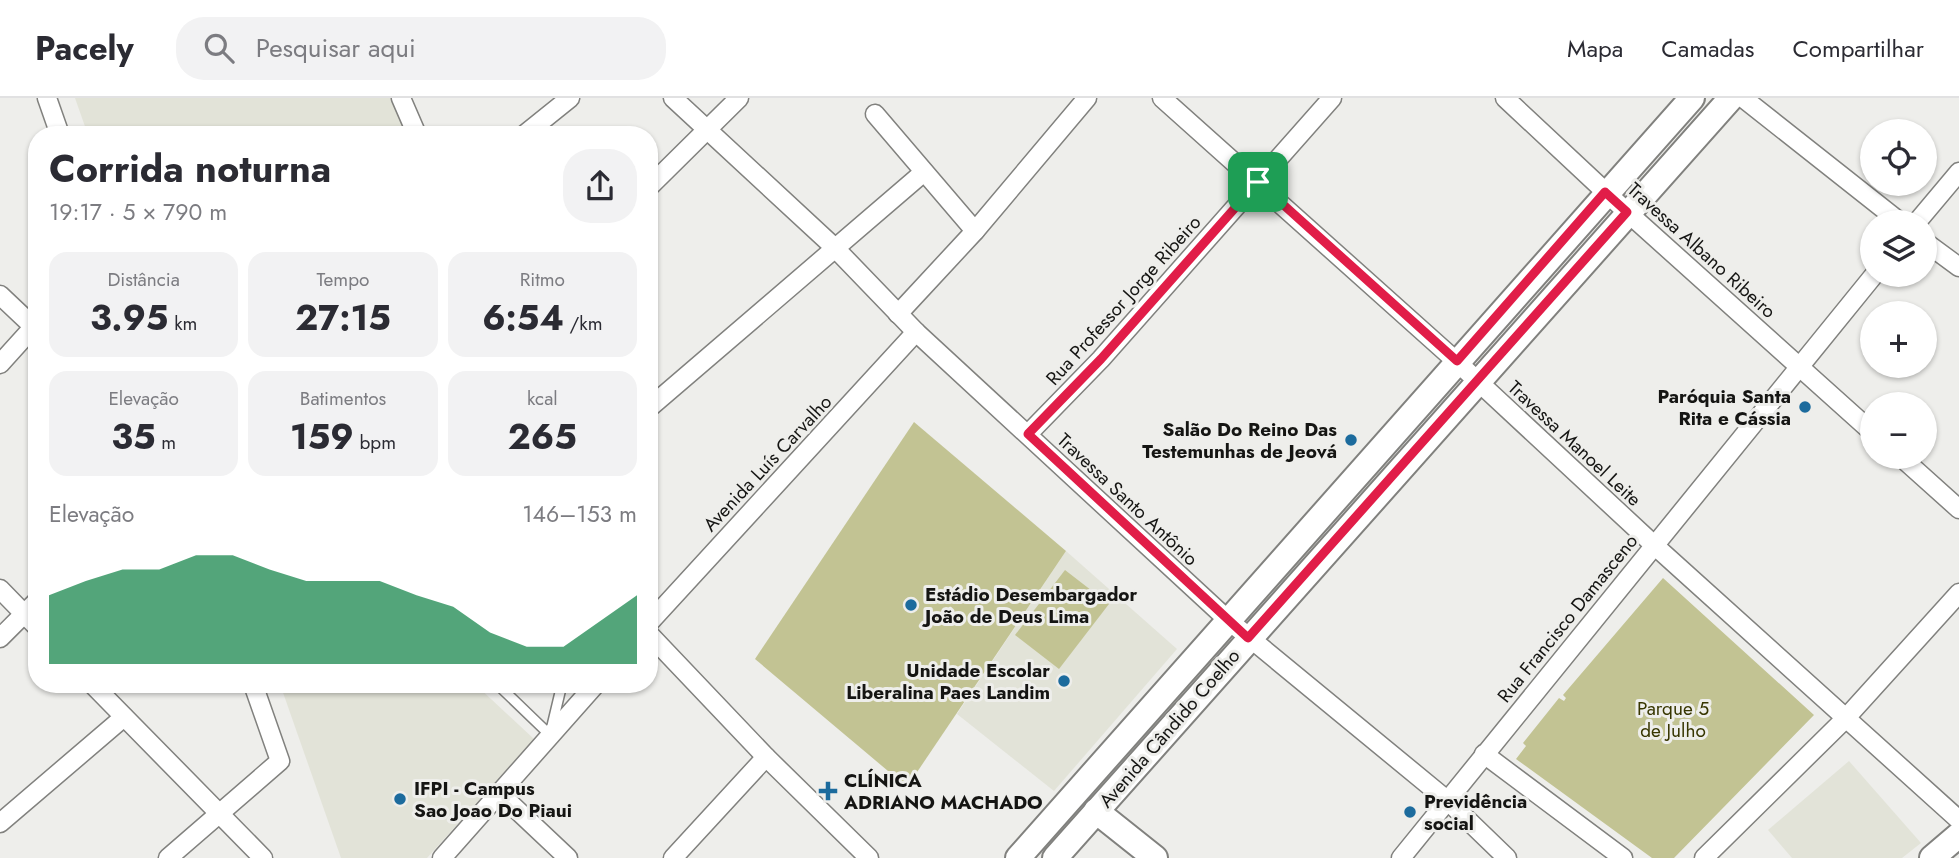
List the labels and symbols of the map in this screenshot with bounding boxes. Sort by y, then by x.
pin [1228,152,1288,212]
street label: Travessa Albano Ribeiro [1621,176,1782,324]
street label: Rua Professor Jorge Ribeiro [1040,209,1207,391]
street label: Travessa Manoel Leite [1502,374,1647,512]
place label: Paróquia Santa Rita e Cássia [1658,383,1791,432]
street label: Avenida Luís Carvalho [697,389,838,538]
marker: Paróquia Santa Rita e Cássia [1797,399,1813,415]
place label: Salão Do Reino Das Testemunhas de Jeová [1142,416,1337,465]
street label: Travessa Santo Antônio [1051,427,1204,572]
marker: Salão Do Reino Das Testemunhas de Jeová [1343,432,1359,448]
street label: Rua Francisco Damasceno [1491,528,1644,708]
place label: Estádio Desembargador João de Deus Lima [921,581,1138,630]
marker: Estádio Desembargador João de Deus Lima [903,597,919,613]
street label: Avenida Cândido Coelho [1093,643,1246,814]
place label: Unidade Escolar Liberalina Paes Landim [846,657,1050,706]
marker: Unidade Escolar Liberalina Paes Landim [1056,673,1072,689]
park label: Parque 5 de Julho [1637,695,1709,744]
place label: CLÍNICA ADRIANO MACHADO [843,767,1043,816]
place label: IFPI - Campus Sao Joao Do Piaui [414,775,572,824]
marker: CLÍNICA ADRIANO MACHADO [818,781,838,801]
place label: Previdência social [1424,788,1527,837]
marker: IFPI - Campus Sao Joao Do Piaui [392,791,408,807]
marker: Previdência social [1402,804,1418,820]

